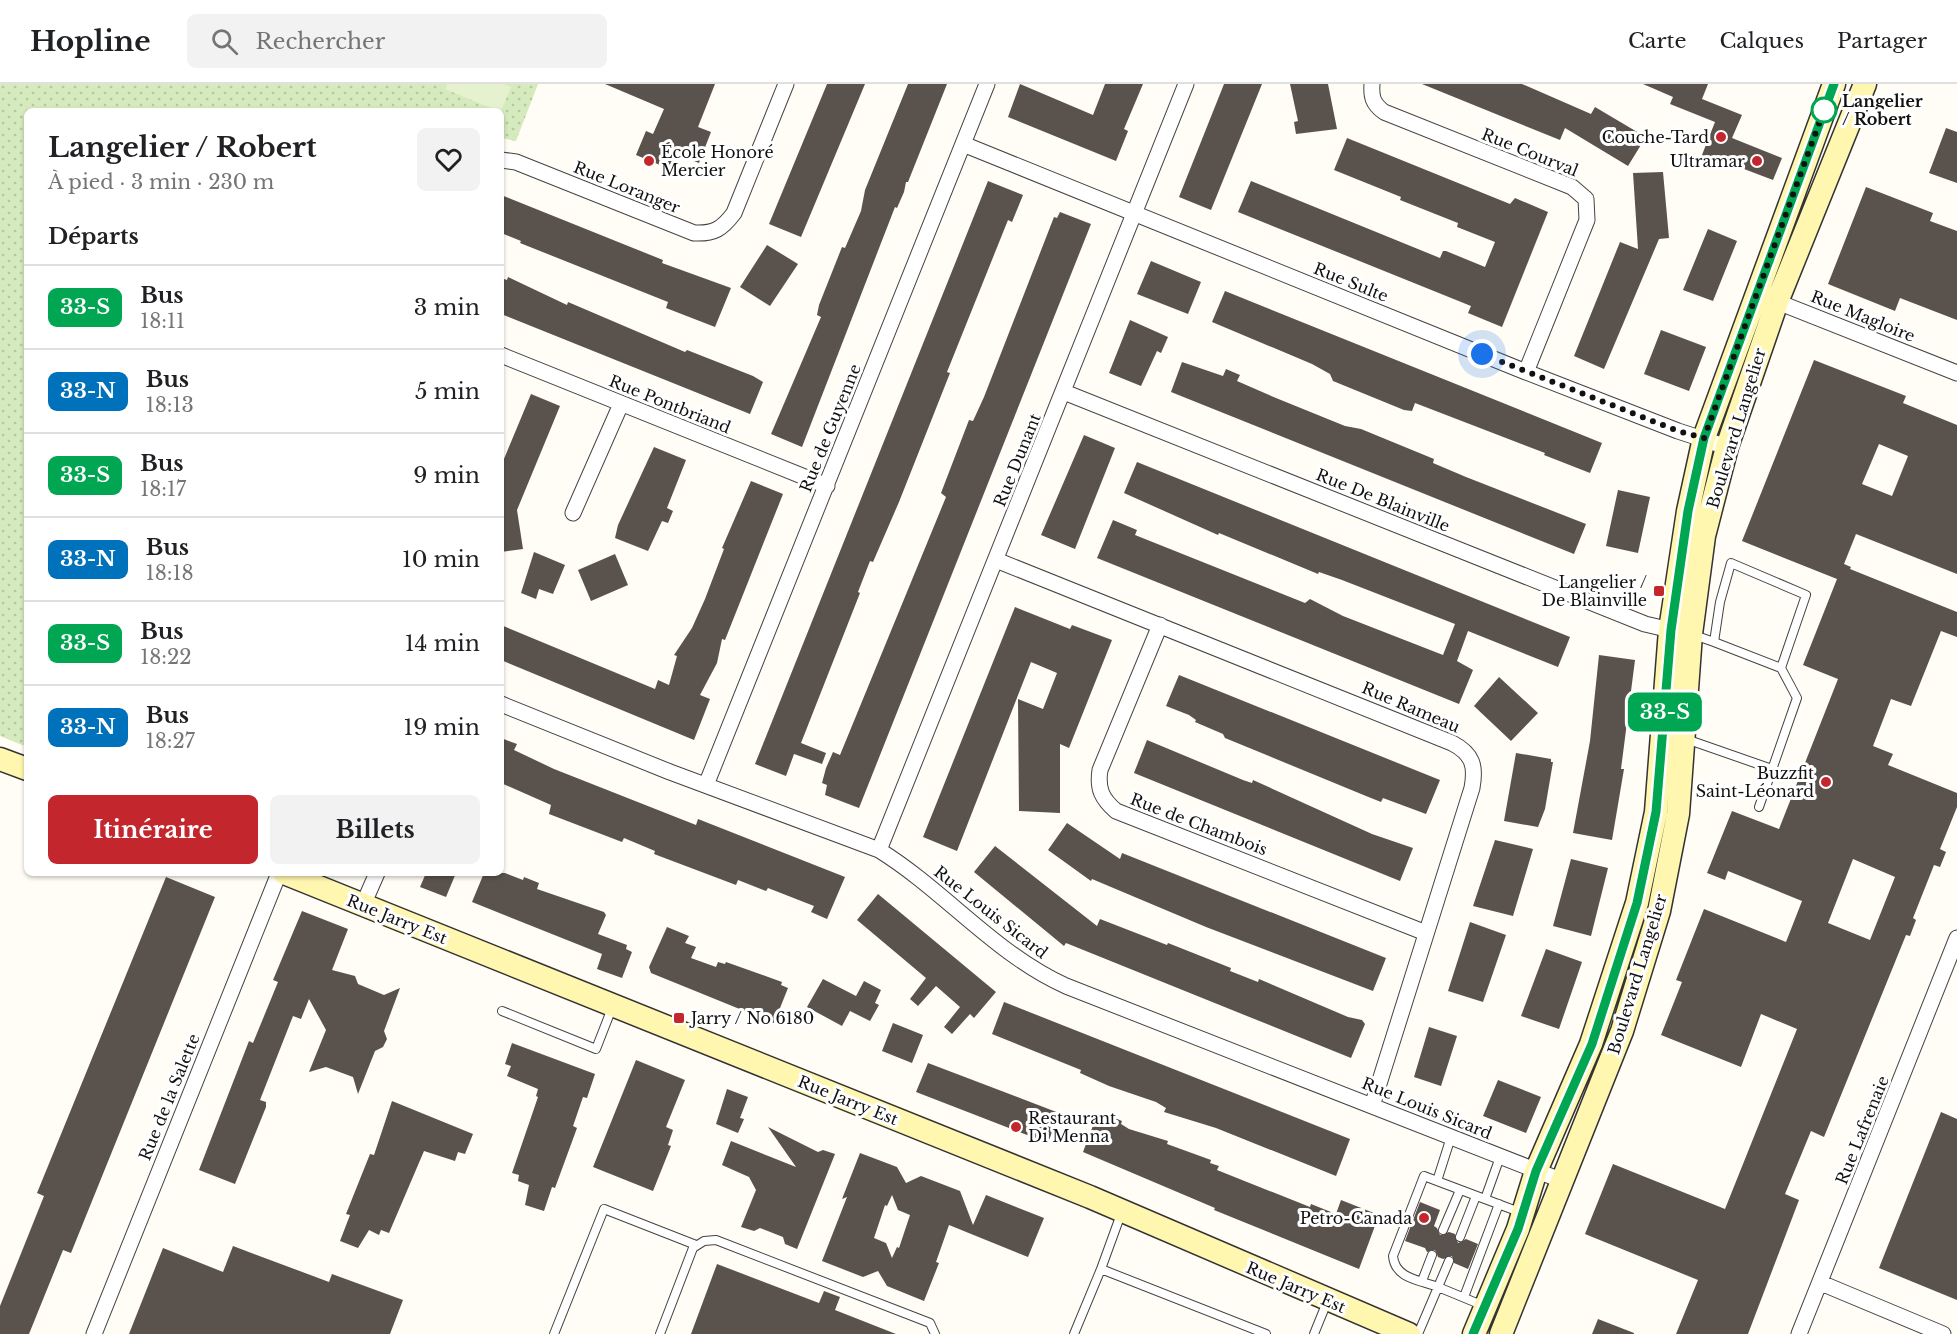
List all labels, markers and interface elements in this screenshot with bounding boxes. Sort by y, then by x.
search box [187,14,607,68]
text: Hopline [30,24,151,59]
icon: search [208,25,241,58]
text: Rechercher [256,28,385,55]
text: Carte [1628,28,1686,54]
text: Calques [1719,28,1804,54]
text: Partager [1837,28,1927,54]
place label: Langelier / Robert [1842,91,1923,129]
marker: Langelier / Robert [1811,97,1837,123]
street label: Rue Courval [1479,124,1581,180]
place label: Couche-Tard [1602,127,1709,147]
button: heart [417,128,480,191]
text: Langelier / Robert [48,130,317,165]
marker: Couche-Tard [1714,130,1728,144]
place label: École Honoré Mercier [661,142,774,180]
place label: Ultramar [1670,151,1745,171]
marker: École Honoré Mercier [642,154,656,168]
marker: Ultramar [1750,154,1764,168]
street label: Rue Loranger [571,157,683,218]
text: À pied · 3 min · 230 m [48,170,274,194]
text: Départs [48,223,139,250]
street label: Rue Sulte [1311,258,1391,306]
text: Bus [140,282,184,309]
street label: Rue Magloire [1808,286,1918,346]
text: 33-S [60,294,110,320]
text: 3 min [414,294,480,321]
text: 18:11 [140,309,185,333]
your location [1467,339,1497,369]
street label: Boulevard Langelier [1702,345,1770,511]
street label: Rue de Guyenne [795,361,865,495]
text: Bus [146,366,189,393]
street label: Rue Pontbriand [606,370,734,438]
text: 33-N [60,378,116,404]
text: 5 min [415,378,480,405]
text: 18:13 [146,393,194,417]
street label: Rue Dunant [989,410,1045,510]
text: Bus [140,450,184,477]
text: 33-S [60,462,110,488]
text: 9 min [413,462,480,489]
street label: Rue De Blainville [1313,464,1453,536]
text: 18:17 [140,477,186,501]
text: Bus [146,534,189,561]
text: 33-N [60,546,116,572]
text: 10 min [402,546,480,573]
text: 18:18 [146,561,194,585]
place label: Langelier / De Blainville [1542,572,1647,610]
marker: Langelier / De Blainville [1652,584,1666,598]
text: Bus [140,618,184,645]
text: 33-S [60,630,110,656]
text: 14 min [405,630,480,657]
text: 18:22 [140,645,192,669]
street label: Rue Rameau [1359,677,1463,737]
line badge: 33-S [1623,692,1707,732]
text: 33-S [1640,699,1690,725]
text: Bus [146,702,189,729]
text: 33-N [60,714,116,740]
text: 19 min [403,714,480,741]
text: 18:27 [146,729,195,753]
place label: Buzzfit Saint-Léonard [1696,763,1814,801]
marker: Buzzfit Saint-Léonard [1819,775,1833,789]
street label: Rue de Chambois [1128,789,1270,859]
button: Itinéraire [48,795,258,864]
button: Billets [270,795,480,864]
street label: Rue Louis Sicard [930,861,1052,963]
street label: Rue Jarry Est [344,890,450,948]
street label: Boulevard Langelier [1603,891,1671,1057]
place label: Jarry / No 6180 [689,1008,814,1028]
marker: Jarry / No 6180 [672,1011,686,1025]
street label: Rue de la Salette [134,1031,204,1163]
street label: Rue Jarry Est [795,1071,901,1129]
street label: Rue Louis Sicard [1359,1073,1495,1143]
street label: Rue Lafrenaie [1831,1073,1893,1187]
place label: Restaurant Di Menna [1028,1108,1116,1146]
marker: Restaurant Di Menna [1009,1120,1023,1134]
place label: Petro-Canada [1300,1208,1412,1228]
marker: Petro-Canada [1417,1211,1431,1225]
street label: Rue Jarry Est [1243,1257,1349,1317]

